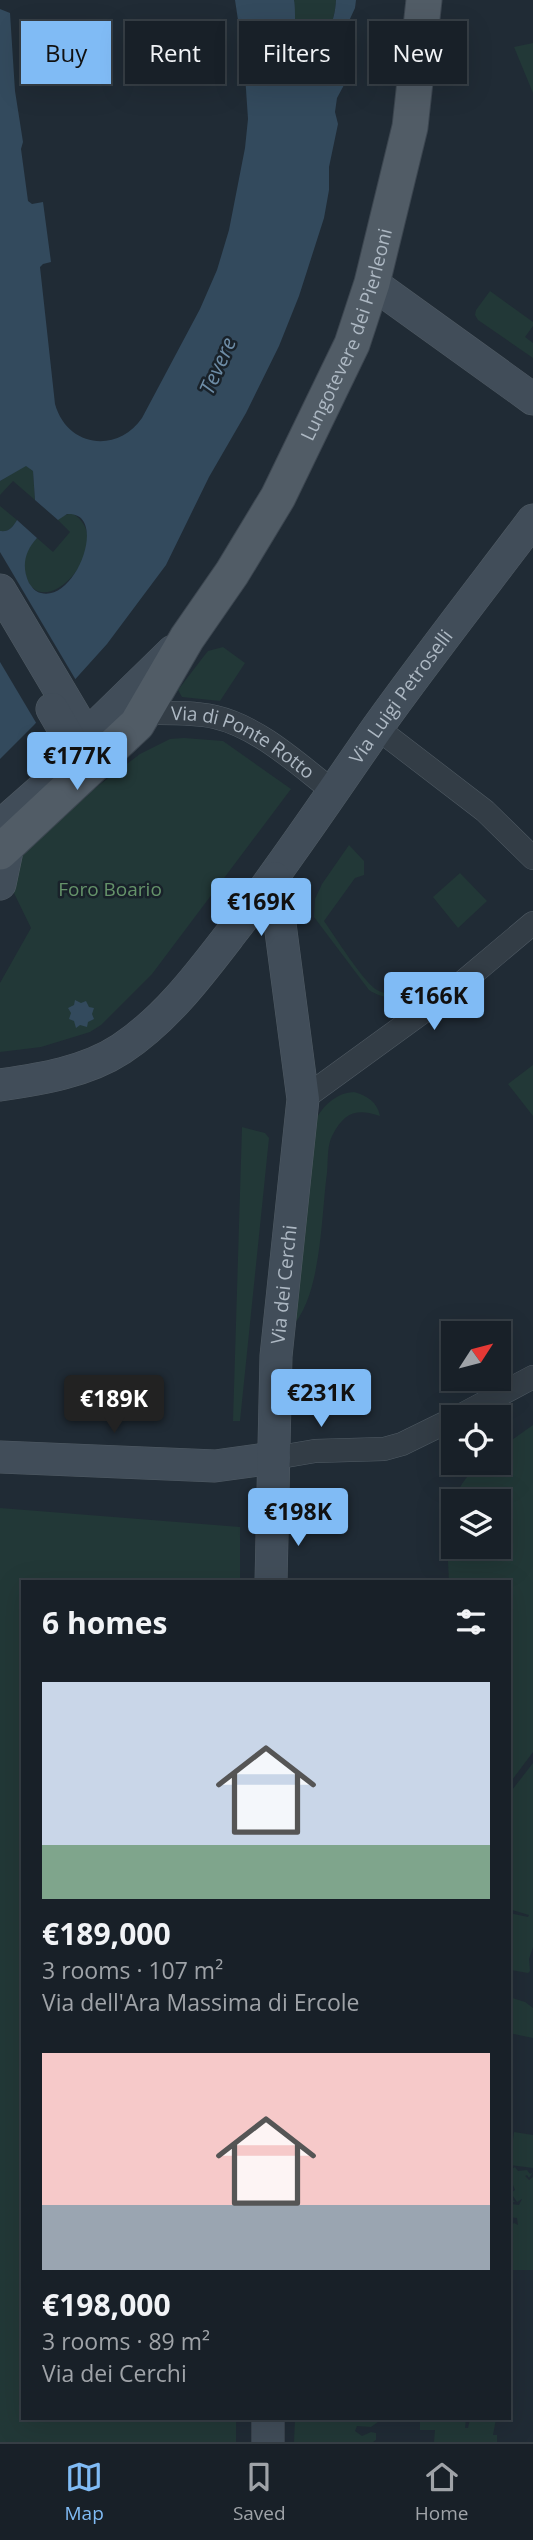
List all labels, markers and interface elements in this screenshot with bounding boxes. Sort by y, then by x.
chip: Buy [21,21,111,84]
chip: Rent [125,21,225,84]
chip: Filters [239,21,355,84]
chip: New [369,21,467,84]
street label: Lungotevere dei Pierleoni [294,225,398,445]
water label: Tevere [192,333,242,399]
street label: Via Luigi Petroselli [343,624,458,769]
street label: Via di Ponte Rotto [171,700,320,785]
pin: €177K [28,732,126,792]
text: €177K [43,739,111,771]
park label: Foro Boario [58,876,162,902]
pin: €169K [212,878,310,938]
text: €169K [227,885,295,917]
pin: €166K [385,972,483,1032]
text: €166K [400,979,468,1011]
street label: Via dei Cerchi [264,1224,303,1345]
north arrow [441,1321,511,1391]
map controls [441,1321,511,1559]
pin: €231K [272,1370,370,1429]
pin: €189K [65,1376,163,1435]
text: €231K [287,1376,355,1408]
text: €189K [80,1382,148,1414]
button: locate [441,1405,511,1475]
pin: €198K [249,1488,347,1548]
button: layers [441,1489,511,1559]
text: €198K [264,1495,332,1527]
text: 6 homes [42,1602,167,1643]
icon: filters [452,1603,490,1641]
icon: home [203,1727,329,1853]
text: €189,000 [42,1913,171,1954]
text: 3 rooms · 107 m² [42,1954,223,1986]
text: Via dell'Ara Massima di Ercole [42,1986,359,2018]
icon: home [203,2098,329,2224]
text: €198,000 [42,2284,171,2325]
text: 3 rooms · 89 m² [42,2325,210,2357]
text: Via dei Cerchi [42,2357,187,2389]
tab: Map [65,2458,104,2526]
tab: Saved [233,2458,286,2526]
tab: Home [415,2458,468,2526]

